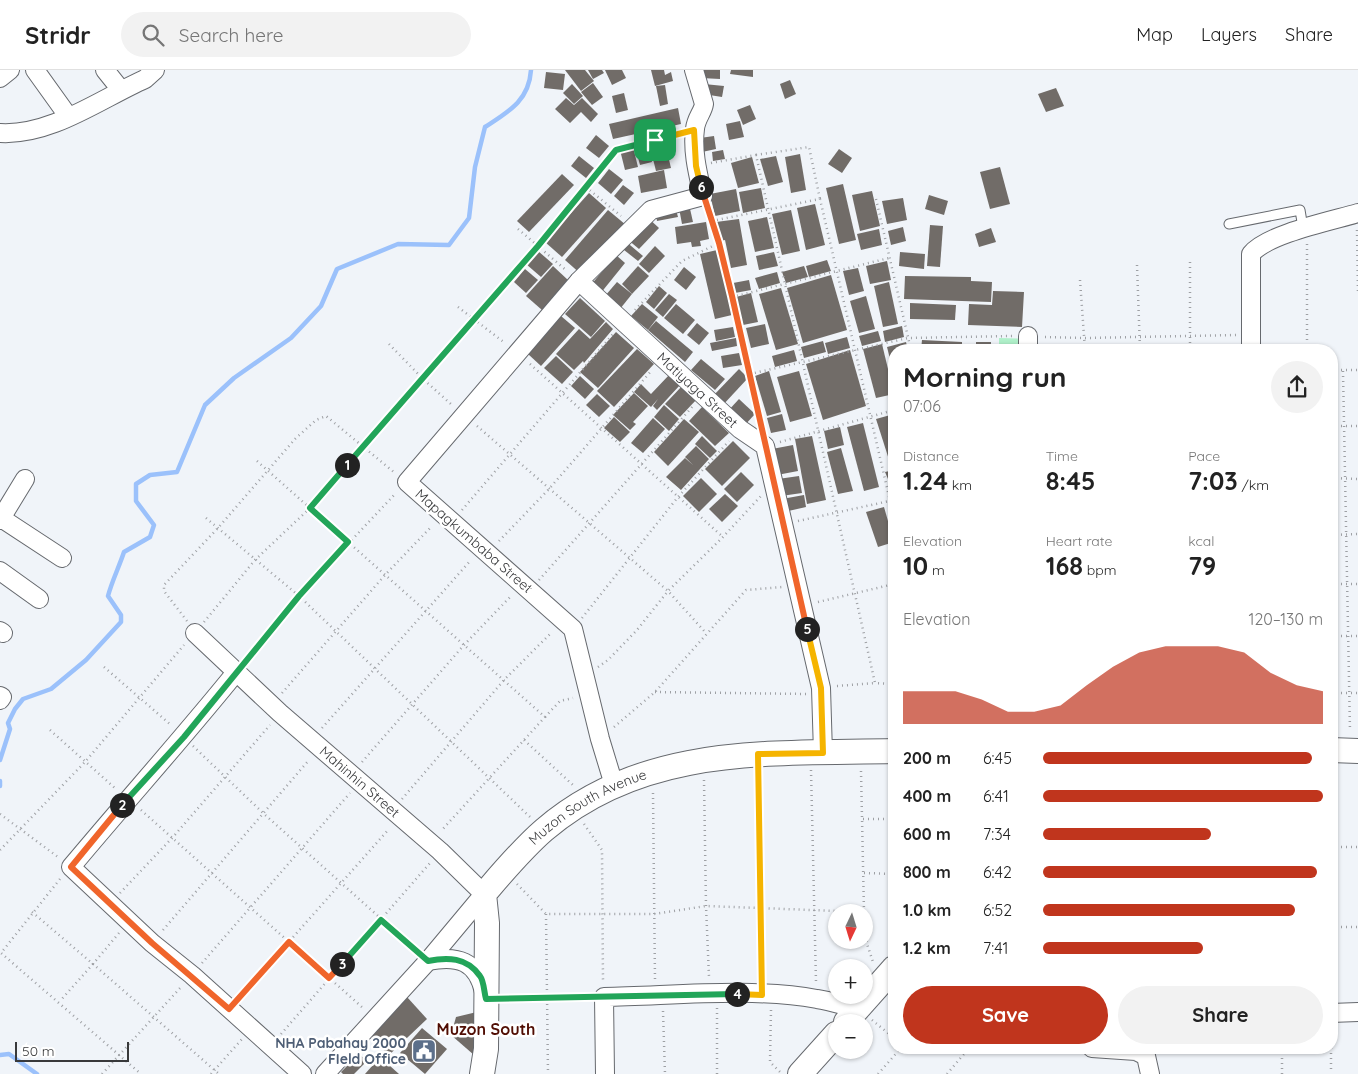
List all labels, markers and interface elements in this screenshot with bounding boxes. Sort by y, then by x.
search box [121,12,471,57]
text: Stridr [25,20,91,50]
icon: search [139,21,167,49]
text: Search here [179,23,284,47]
text: Map [1136,23,1173,46]
text: Layers [1201,23,1257,46]
text: Share [1285,23,1333,46]
pin [634,119,676,161]
icon: arrive [641,126,669,154]
pin: 6 [688,174,714,200]
text: 6 [698,178,705,196]
street label: Matiyaga Street [653,348,742,432]
text: Morning run [903,359,1067,394]
button: share [1271,361,1323,413]
text: 07:06 [903,396,941,416]
text: Distance [903,447,959,465]
text: Time [1046,447,1078,465]
text: Pace [1188,447,1220,465]
pin: 1 [334,452,360,478]
text: 1 [345,456,350,474]
text: 1.24 [903,465,948,496]
text: 8:45 [1046,465,1095,496]
text: 7:03 [1188,465,1238,496]
text: km [948,476,972,494]
text: /km [1238,476,1269,494]
street label: Mapagkumbaba Street [412,485,537,597]
text: Elevation [903,532,962,550]
text: Heart rate [1046,532,1112,550]
text: kcal [1188,532,1214,550]
text: 10 [903,550,928,581]
text: 168 [1046,550,1083,581]
text: 79 [1188,550,1216,581]
text: m [928,561,945,579]
text: bpm [1083,561,1116,579]
text: Elevation [903,609,970,629]
text: 120–130 m [1249,609,1323,629]
pin: 5 [794,616,820,642]
text: 5 [803,620,812,638]
street label: Mahinhin Street [316,742,404,821]
text: 200 m [903,748,951,768]
text: 6:45 [983,748,1012,768]
street label: Muzon South Avenue [525,765,649,849]
text: 400 m [903,786,951,806]
text: 6:41 [983,786,1009,806]
pin: 2 [110,792,134,818]
text: 2 [119,796,126,814]
text: 600 m [903,824,951,844]
text: 7:34 [983,824,1011,844]
text: 800 m [903,862,951,882]
text: 6:42 [983,862,1012,882]
text: 1.0 km [903,900,951,920]
text: 6:52 [983,900,1012,920]
north arrow [828,904,872,949]
map controls [828,904,873,1059]
text: 1.2 km [903,938,951,958]
text: 7:41 [983,938,1008,958]
pin: 3 [330,952,354,976]
text: 3 [339,955,346,973]
button: + [828,959,873,1004]
pin: 4 [724,982,750,1006]
text: 4 [733,985,742,1003]
button: Save [903,986,1108,1044]
button: Share [1118,986,1323,1044]
button: − [828,1014,873,1059]
district label: Muzon South [437,1019,535,1039]
place label: NHA Pabahay 2000 FIeld Office [275,1034,406,1068]
public building icon: NHA Pabahay 2000 FIeld Office [411,1038,437,1064]
scale bar [15,1039,129,1062]
text: 50 m [22,1042,55,1060]

